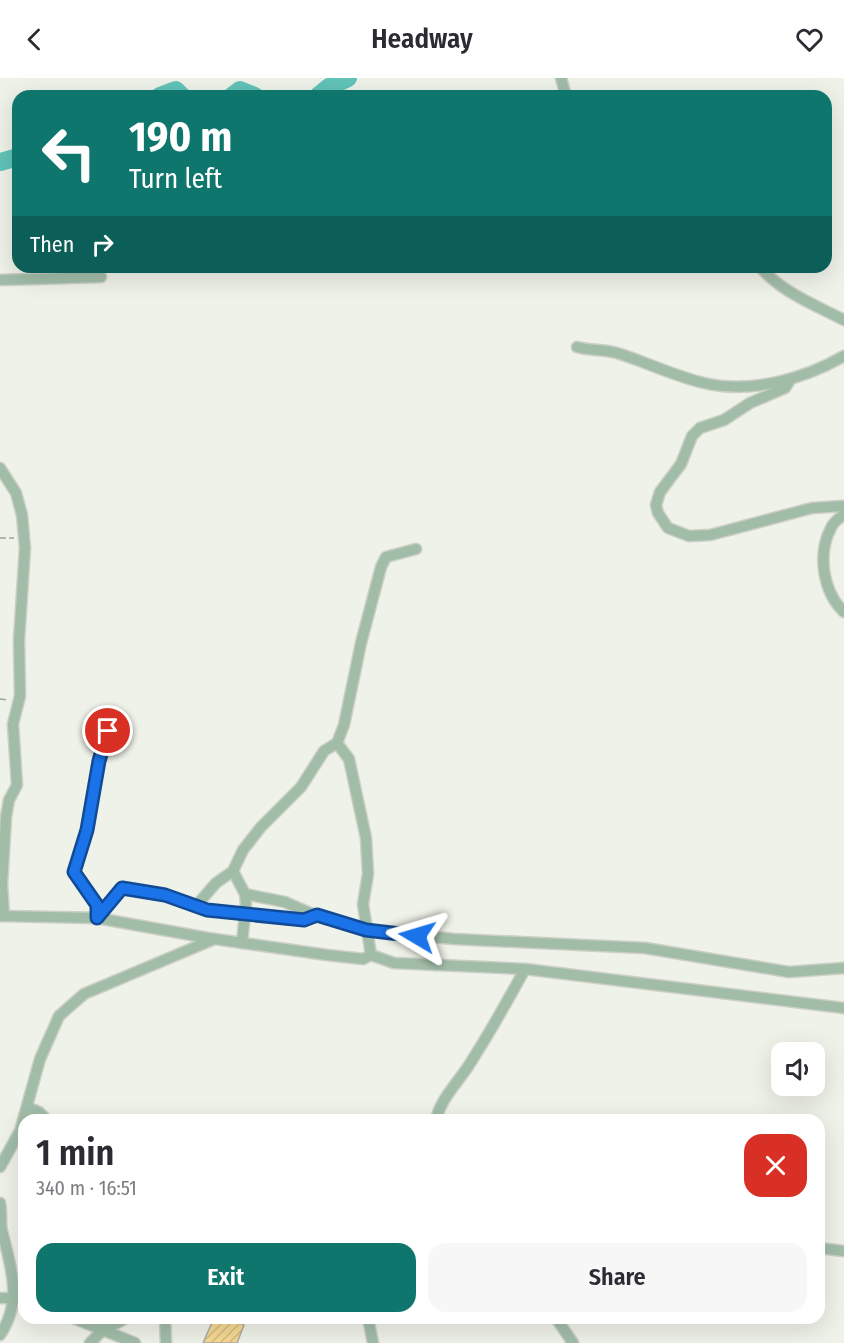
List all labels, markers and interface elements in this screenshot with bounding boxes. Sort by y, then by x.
icon: back [18,23,51,56]
text: Headway [371,23,473,55]
icon: heart [793,23,826,56]
text: 190 m [129,112,232,162]
icon: left [30,114,108,192]
text: Turn left [129,163,222,195]
icon: right [86,228,119,261]
text: Then [30,231,74,258]
pin [82,705,133,756]
icon: arrive [91,714,124,747]
position arrow [385,904,449,968]
map controls [771,1042,825,1096]
button: sound [771,1042,825,1096]
text: 1 min [36,1131,114,1175]
button: close [744,1134,807,1197]
text: 340 m · 16:51 [36,1176,137,1200]
button: Exit [36,1243,416,1312]
button: Share [428,1243,807,1312]

